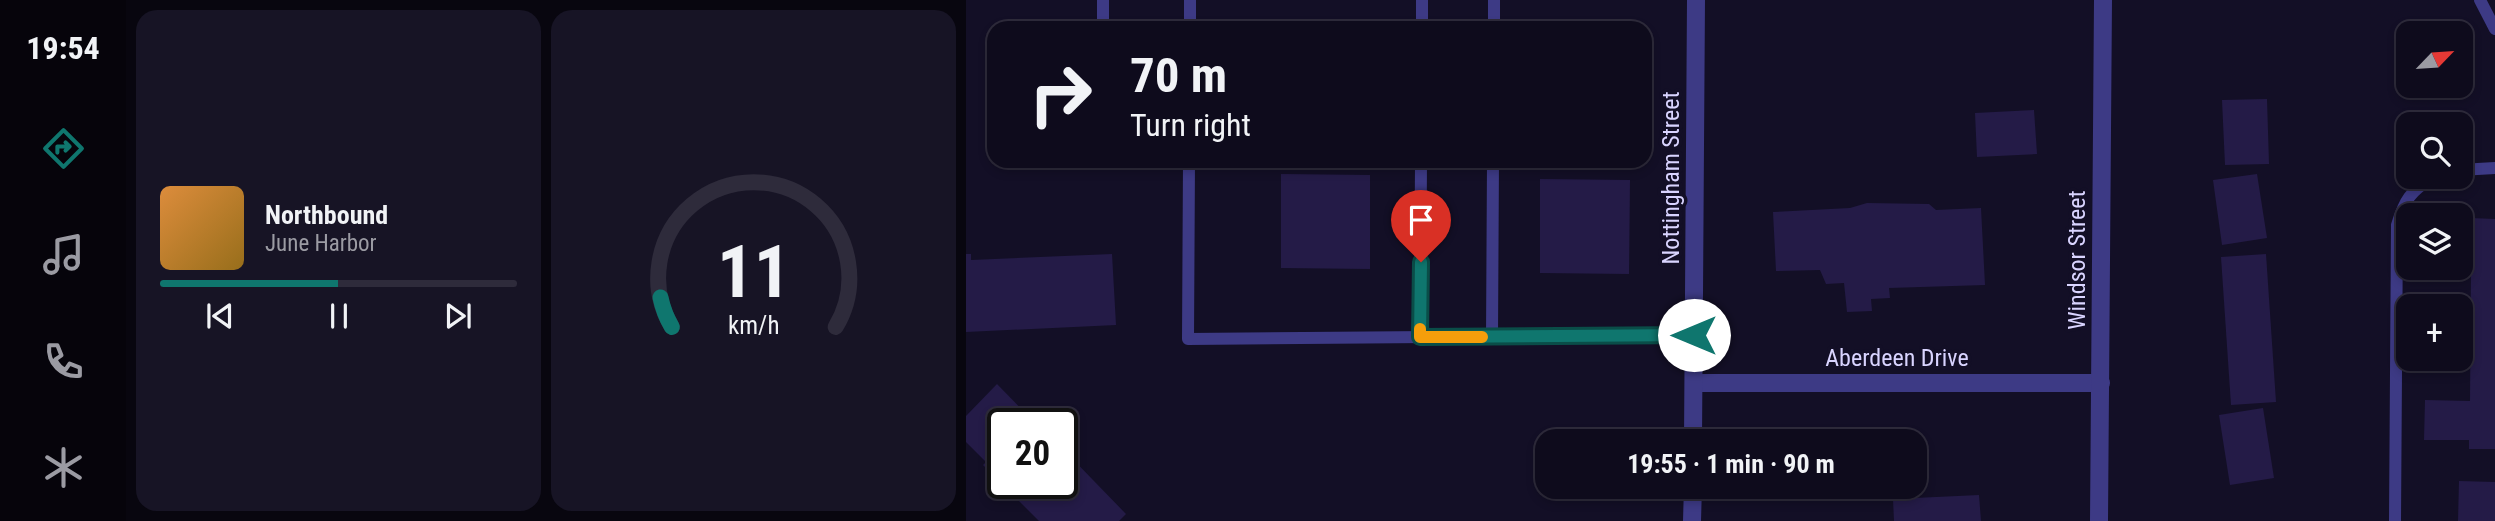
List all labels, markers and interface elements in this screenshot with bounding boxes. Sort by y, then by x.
north arrow [2396,21,2473,98]
map controls [2396,21,2473,371]
text: 19:54 [26,29,100,67]
text: 70 m [1130,47,1227,104]
icon: right [1015,49,1106,140]
street label: Nottingham Street [1657,92,1685,265]
text: Turn right [1130,106,1251,144]
button: search [2396,112,2473,189]
icon: directions [39,124,88,173]
pin [1391,190,1451,262]
street label: Windsor Street [2063,190,2091,330]
text: Northbound [265,200,388,230]
icon: arrive [1402,201,1440,239]
button: layers [2396,203,2473,280]
text: 11 [717,229,790,315]
icon: music [39,230,88,279]
text: June Harbor [265,230,377,257]
button: + [2396,294,2473,371]
icon: previous [201,297,239,335]
icon: pause [320,297,358,335]
icon: next [439,297,477,335]
position arrow [1657,298,1731,372]
text: km/h [728,310,779,339]
icon: phone [39,337,88,386]
street label: Aberdeen Drive [1825,344,1969,372]
speed limit sign: 20 [987,408,1078,499]
icon: climate [39,443,88,492]
text: 19:55 · 1 min · 90 m [1627,449,1835,479]

